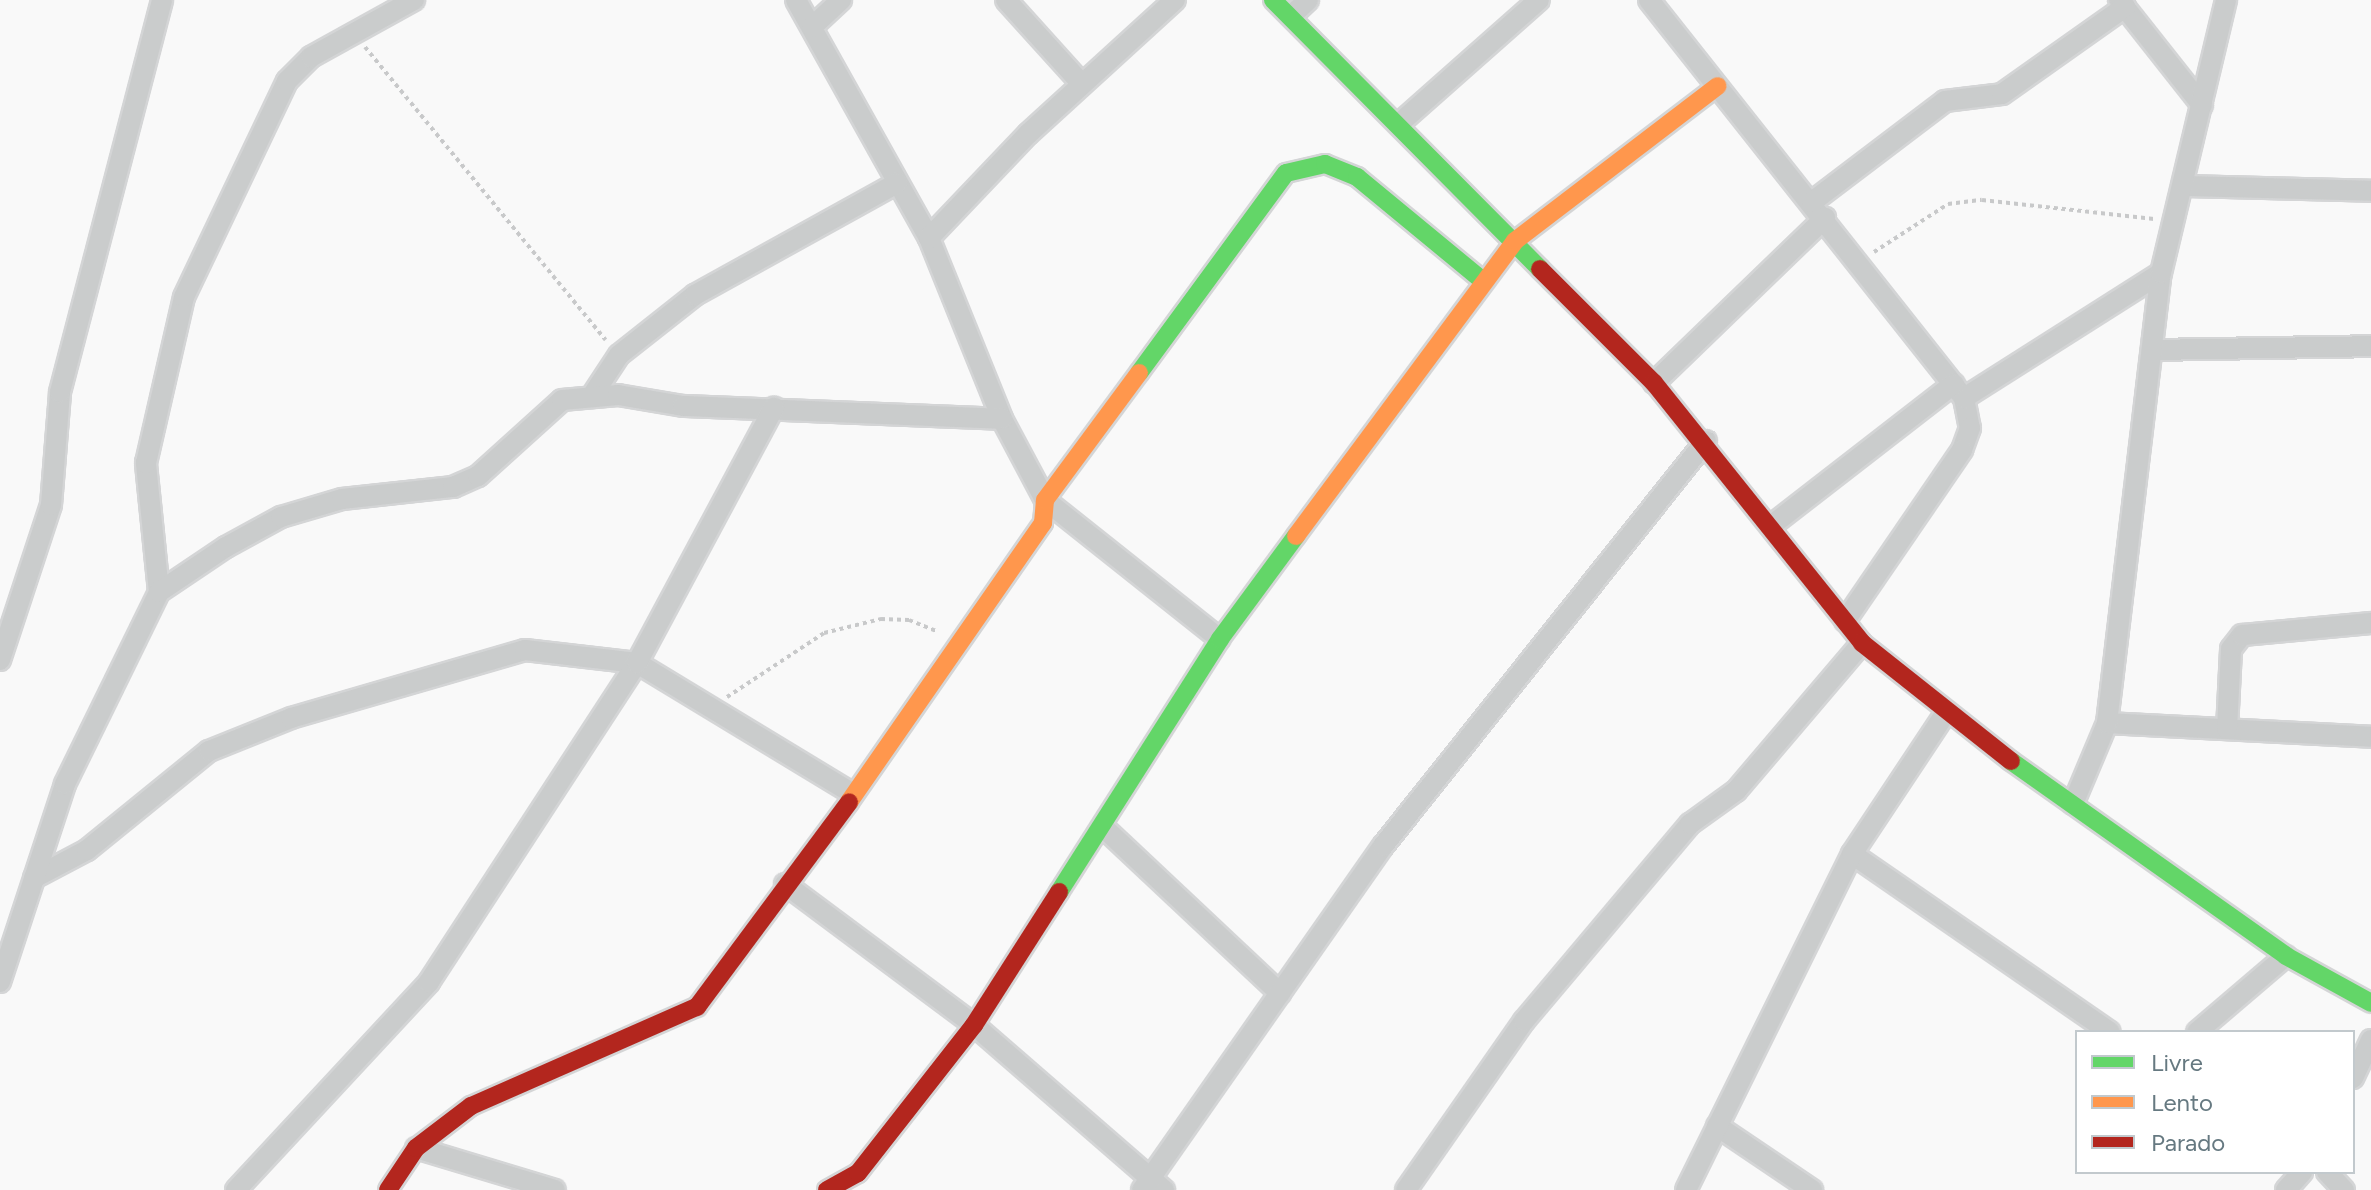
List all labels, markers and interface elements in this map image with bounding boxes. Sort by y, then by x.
legend [2075,1030,2355,1174]
text: Livre [2151,1048,2203,1077]
text: Lento [2151,1088,2213,1117]
text: Parado [2151,1128,2225,1157]

